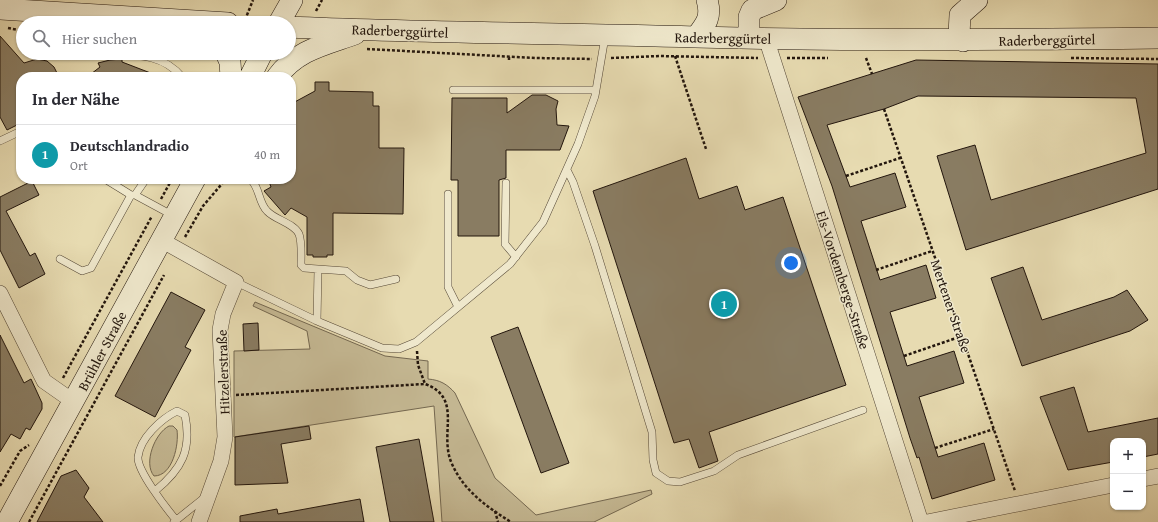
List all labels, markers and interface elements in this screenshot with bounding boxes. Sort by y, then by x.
search box [16,16,296,60]
street label: Raderberggürtel [351,19,449,43]
icon: search [30,27,52,49]
street label: Raderberggürtel [674,27,772,49]
text: Hier suchen [62,28,137,49]
street label: Raderberggürtel [998,29,1096,51]
text: In der Nähe [32,86,120,111]
text: Deutschlandradio [70,135,189,156]
text: 1 [42,145,48,164]
text: 40 m [254,145,280,164]
text: Ort [70,156,88,175]
street label: Els-Vordemberge-Straße [811,208,875,352]
your location [781,253,801,273]
street label: Mertener Straße [926,257,976,356]
pin: 1 [711,289,737,319]
street label: Brühler Straße [73,307,132,394]
street label: Hitzelerstraße [212,329,234,415]
map controls [1110,438,1146,510]
button: + [1110,438,1146,474]
button: − [1110,474,1146,510]

